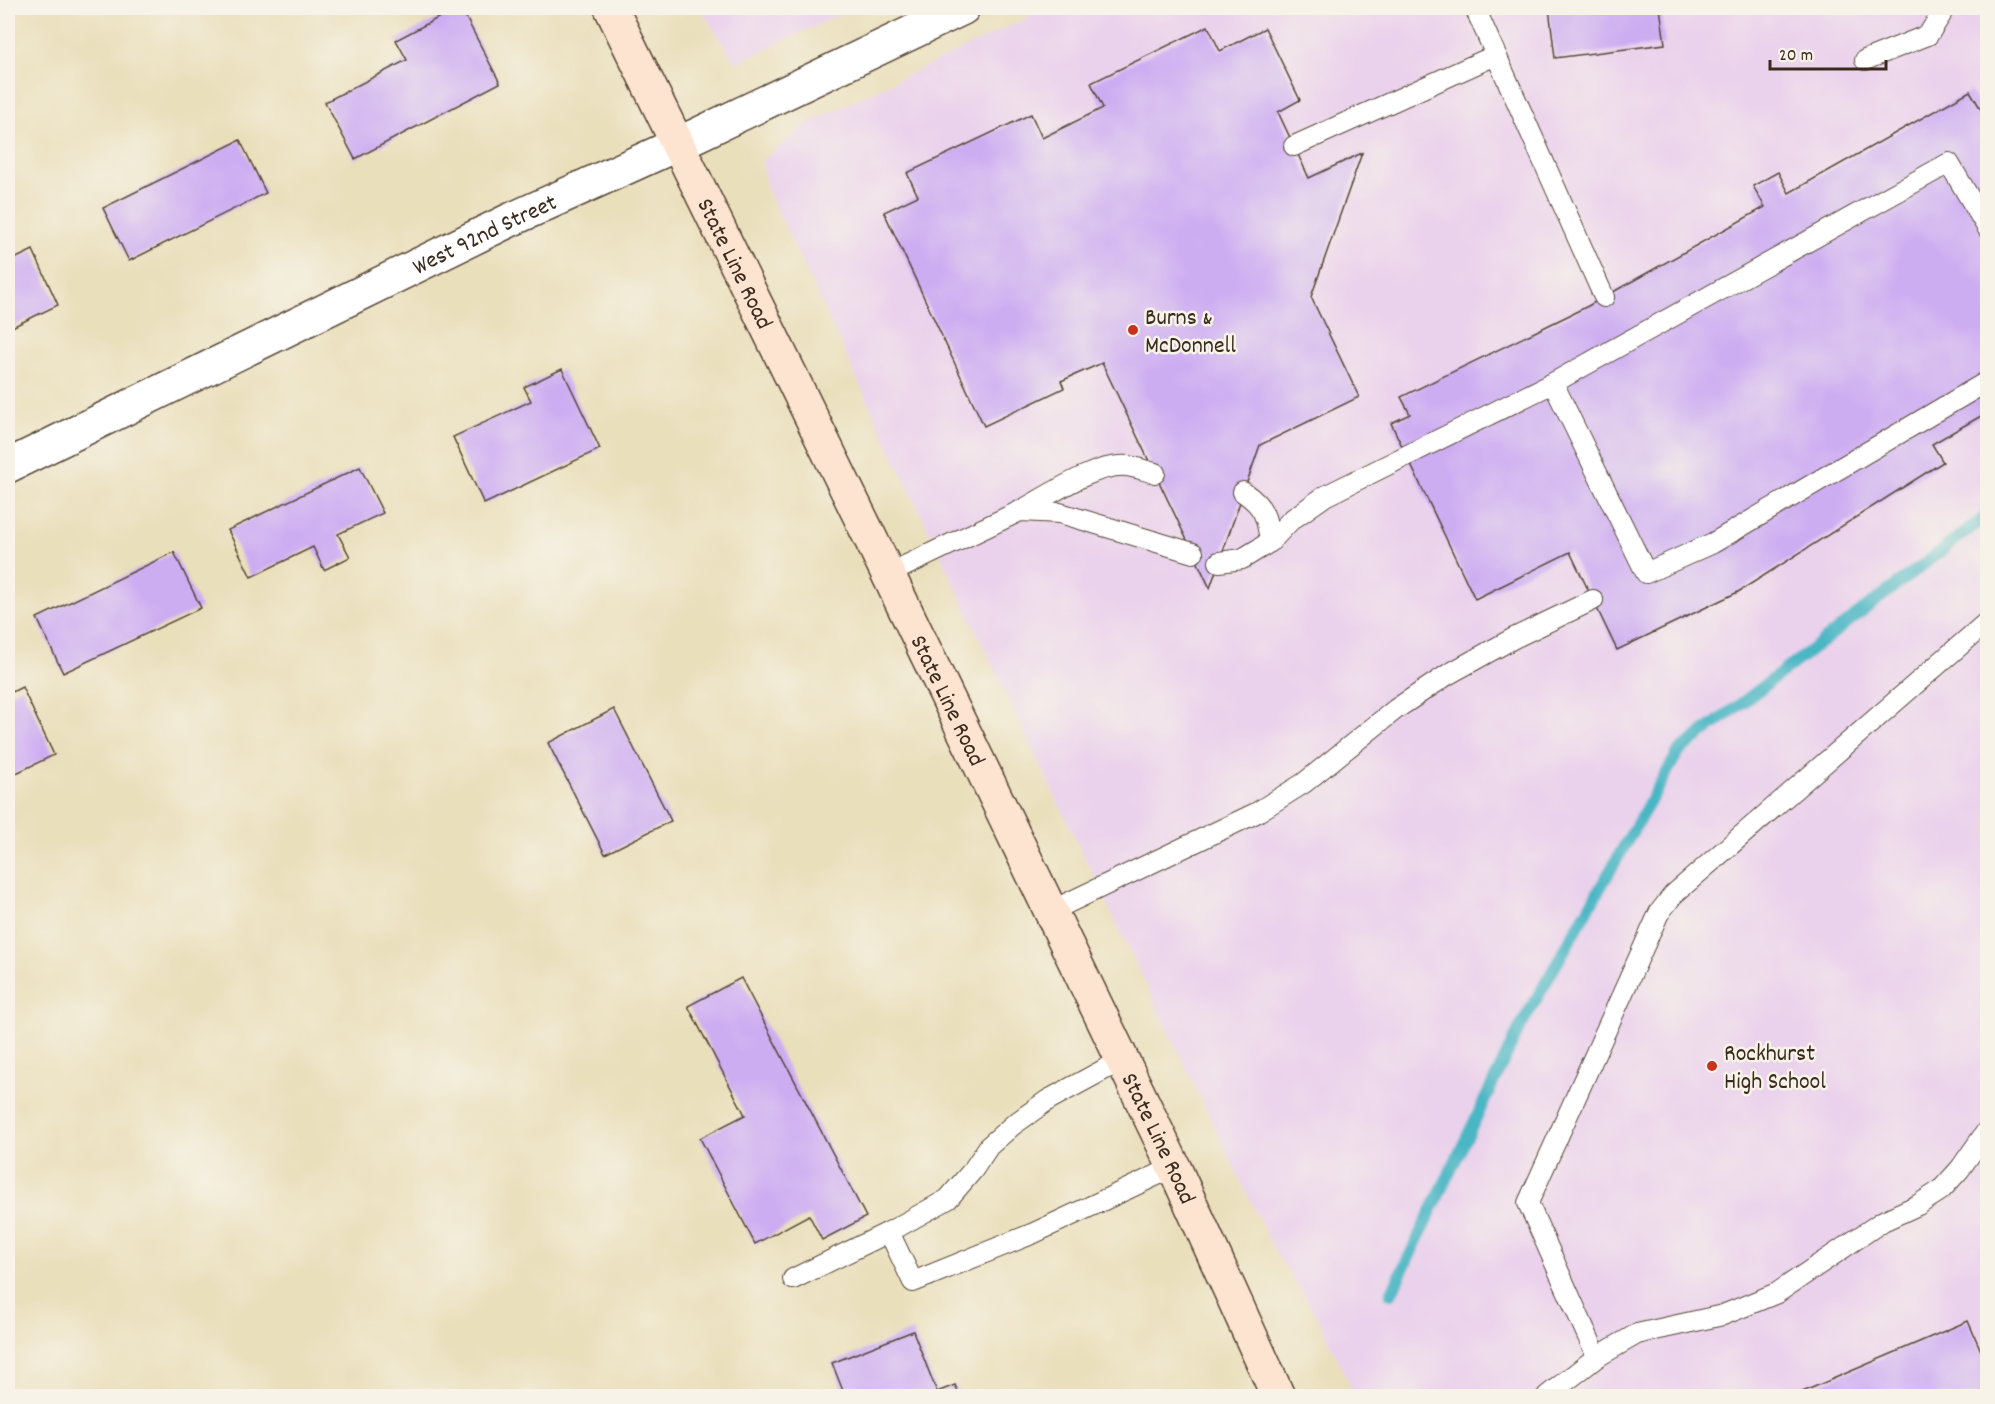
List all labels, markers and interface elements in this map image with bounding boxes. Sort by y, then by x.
scale bar [1770,33,1886,71]
text: 20 m [1779,44,1813,69]
street label: West 92nd Street [407,187,563,285]
street label: State Line Road [687,193,780,336]
place label: Burns & McDonnell [1145,302,1236,364]
marker: Burns & McDonnell [1126,323,1140,337]
street label: State Line Road [900,630,992,773]
place label: Rockhurst High School [1724,1038,1826,1100]
marker: Rockhurst High School [1705,1059,1719,1073]
street label: State Line Road [1111,1068,1203,1210]

